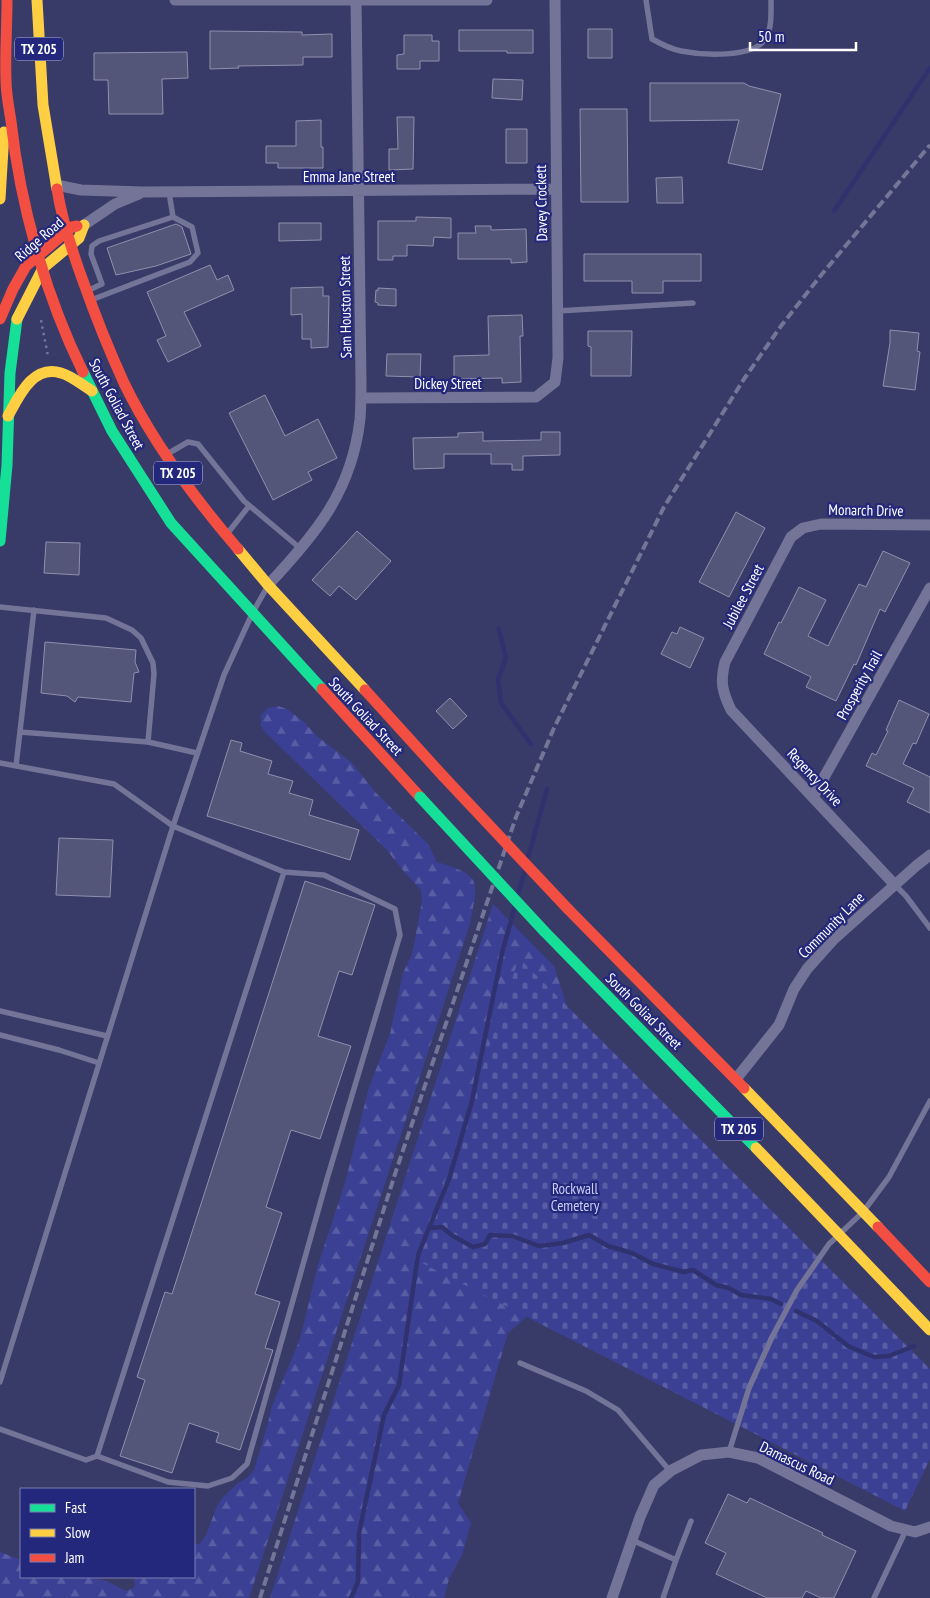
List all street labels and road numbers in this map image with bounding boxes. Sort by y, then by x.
road number: TX 205 [15,38,63,61]
street label: Davey Crockett [531,164,551,242]
street label: Emma Jane Street [303,167,395,186]
street label: Ridge Road [11,213,67,265]
street label: Sam Houston Street [335,255,355,359]
street label: South Goliad Street [85,355,149,453]
street label: Dickey Street [414,374,482,393]
road number: TX 205 [154,462,202,484]
street label: Monarch Drive [828,500,904,520]
street label: Jubilee Street [718,561,768,632]
street label: Prosperity Trail [832,647,886,723]
street label: South Goliad Street [325,673,407,759]
street label: Regency Drive [783,744,847,810]
street label: Community Lane [794,888,868,962]
street label: South Goliad Street [602,969,686,1053]
road number: TX 205 [715,1118,763,1140]
street label: Damascus Road [757,1437,837,1489]

